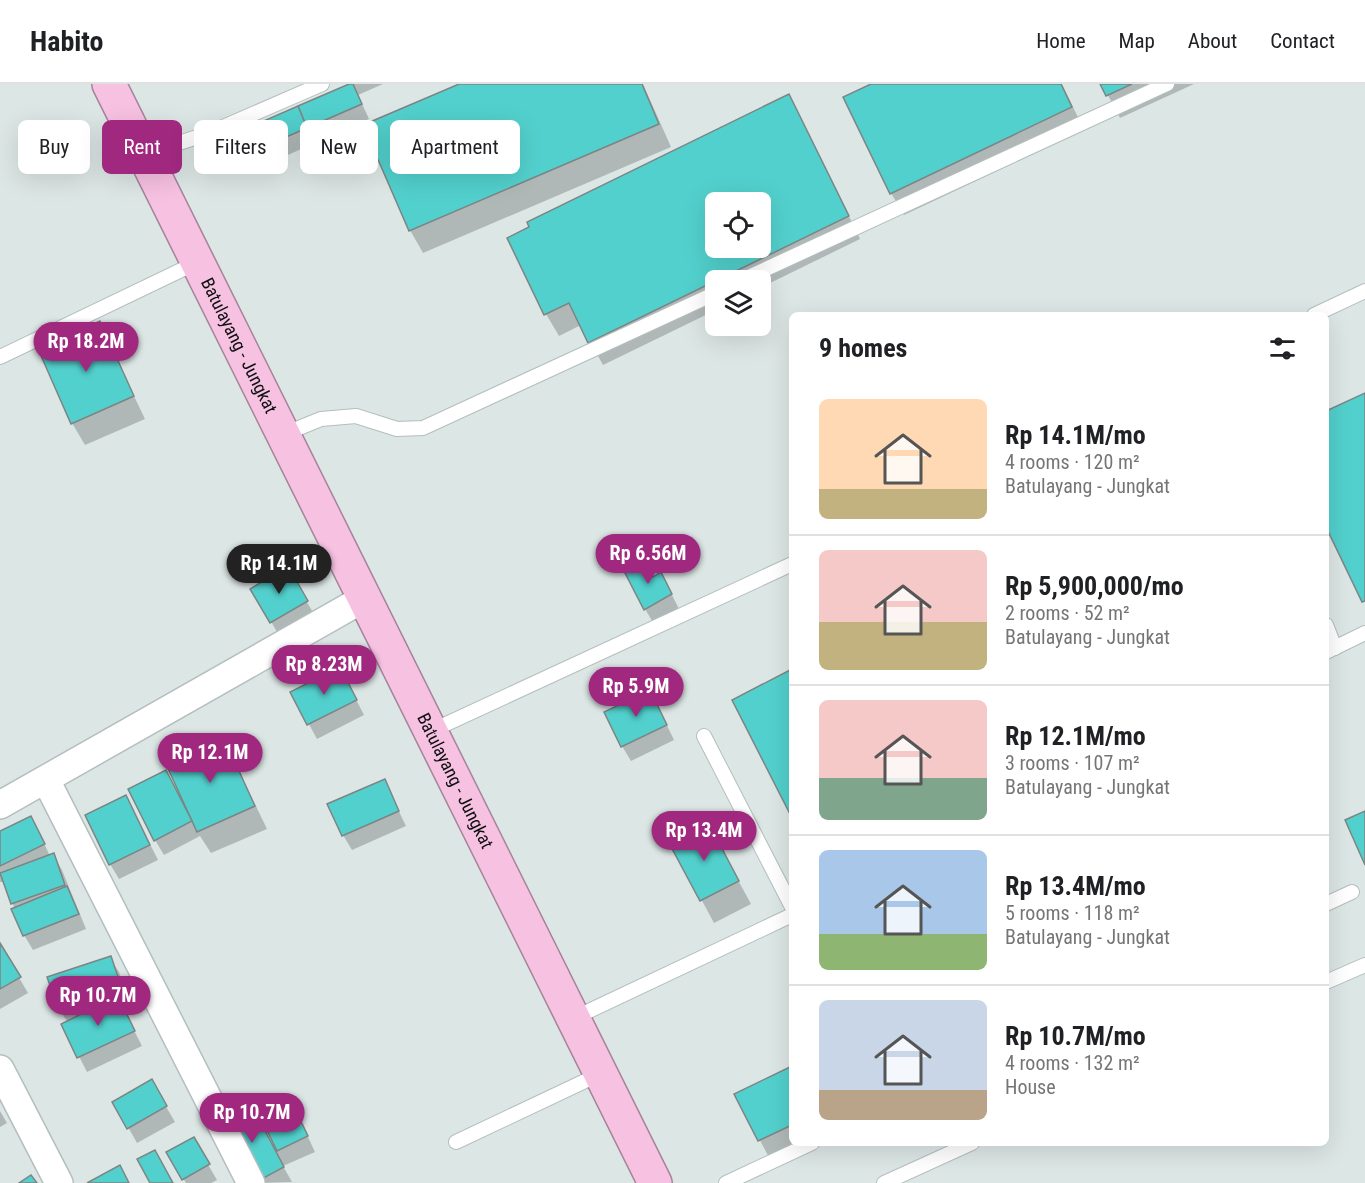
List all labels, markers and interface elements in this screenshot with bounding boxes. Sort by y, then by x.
text: Habito [30,25,103,58]
text: Home [1036,29,1086,53]
text: Map [1119,29,1155,53]
text: About [1188,29,1237,53]
text: Contact [1270,29,1335,53]
chip: Buy [18,120,90,174]
chip: Rent [102,120,182,174]
chip: Filters [194,120,288,174]
chip: New [300,120,378,174]
chip: Apartment [390,120,520,174]
map controls [705,192,771,336]
button: locate [705,192,771,258]
button: layers [705,270,771,336]
street label: Batulayang - Jungkat [197,274,282,416]
pin: Rp 18.2M [24,322,148,373]
text: Rp 18.2M [48,329,124,353]
icon: filters [1266,332,1299,365]
text: 9 homes [819,333,907,363]
text: Rp 14.1M/mo [1005,420,1146,450]
icon: home [867,423,939,495]
text: 4 rooms · 120 m² [1005,450,1140,474]
text: Batulayang - Jungkat [1005,474,1170,498]
pin: Rp 6.56M [586,534,710,585]
text: Rp 6.56M [610,541,686,565]
pin: Rp 14.1M [217,544,341,595]
text: Rp 14.1M [241,551,317,575]
text: Rp 5,900,000/mo [1005,571,1184,601]
icon: home [867,574,939,646]
text: 2 rooms · 52 m² [1005,601,1130,625]
text: Batulayang - Jungkat [1005,625,1170,649]
pin: Rp 8.23M [262,645,386,696]
text: Rp 8.23M [286,652,362,676]
pin: Rp 5.9M [581,667,691,718]
text: Rp 5.9M [603,674,669,698]
street label: Batulayang - Jungkat [413,709,498,852]
text: Rp 12.1M/mo [1005,721,1146,751]
icon: home [867,724,939,796]
pin: Rp 12.1M [148,733,272,784]
text: Rp 12.1M [172,740,248,764]
text: 3 rooms · 107 m² [1005,751,1140,775]
text: Batulayang - Jungkat [1005,775,1170,799]
pin: Rp 13.4M [642,811,766,862]
text: Rp 13.4M [666,818,742,842]
text: Rp 13.4M/mo [1005,871,1146,901]
icon: home [867,874,939,946]
text: 5 rooms · 118 m² [1005,901,1140,925]
text: Batulayang - Jungkat [1005,925,1170,949]
pin: Rp 10.7M [36,976,160,1027]
text: Rp 10.7M [60,983,136,1007]
text: Rp 10.7M/mo [1005,1021,1146,1051]
icon: home [867,1024,939,1096]
text: 4 rooms · 132 m² [1005,1051,1140,1075]
text: House [1005,1075,1056,1099]
pin: Rp 10.7M [190,1093,314,1144]
text: Rp 10.7M [214,1100,290,1124]

